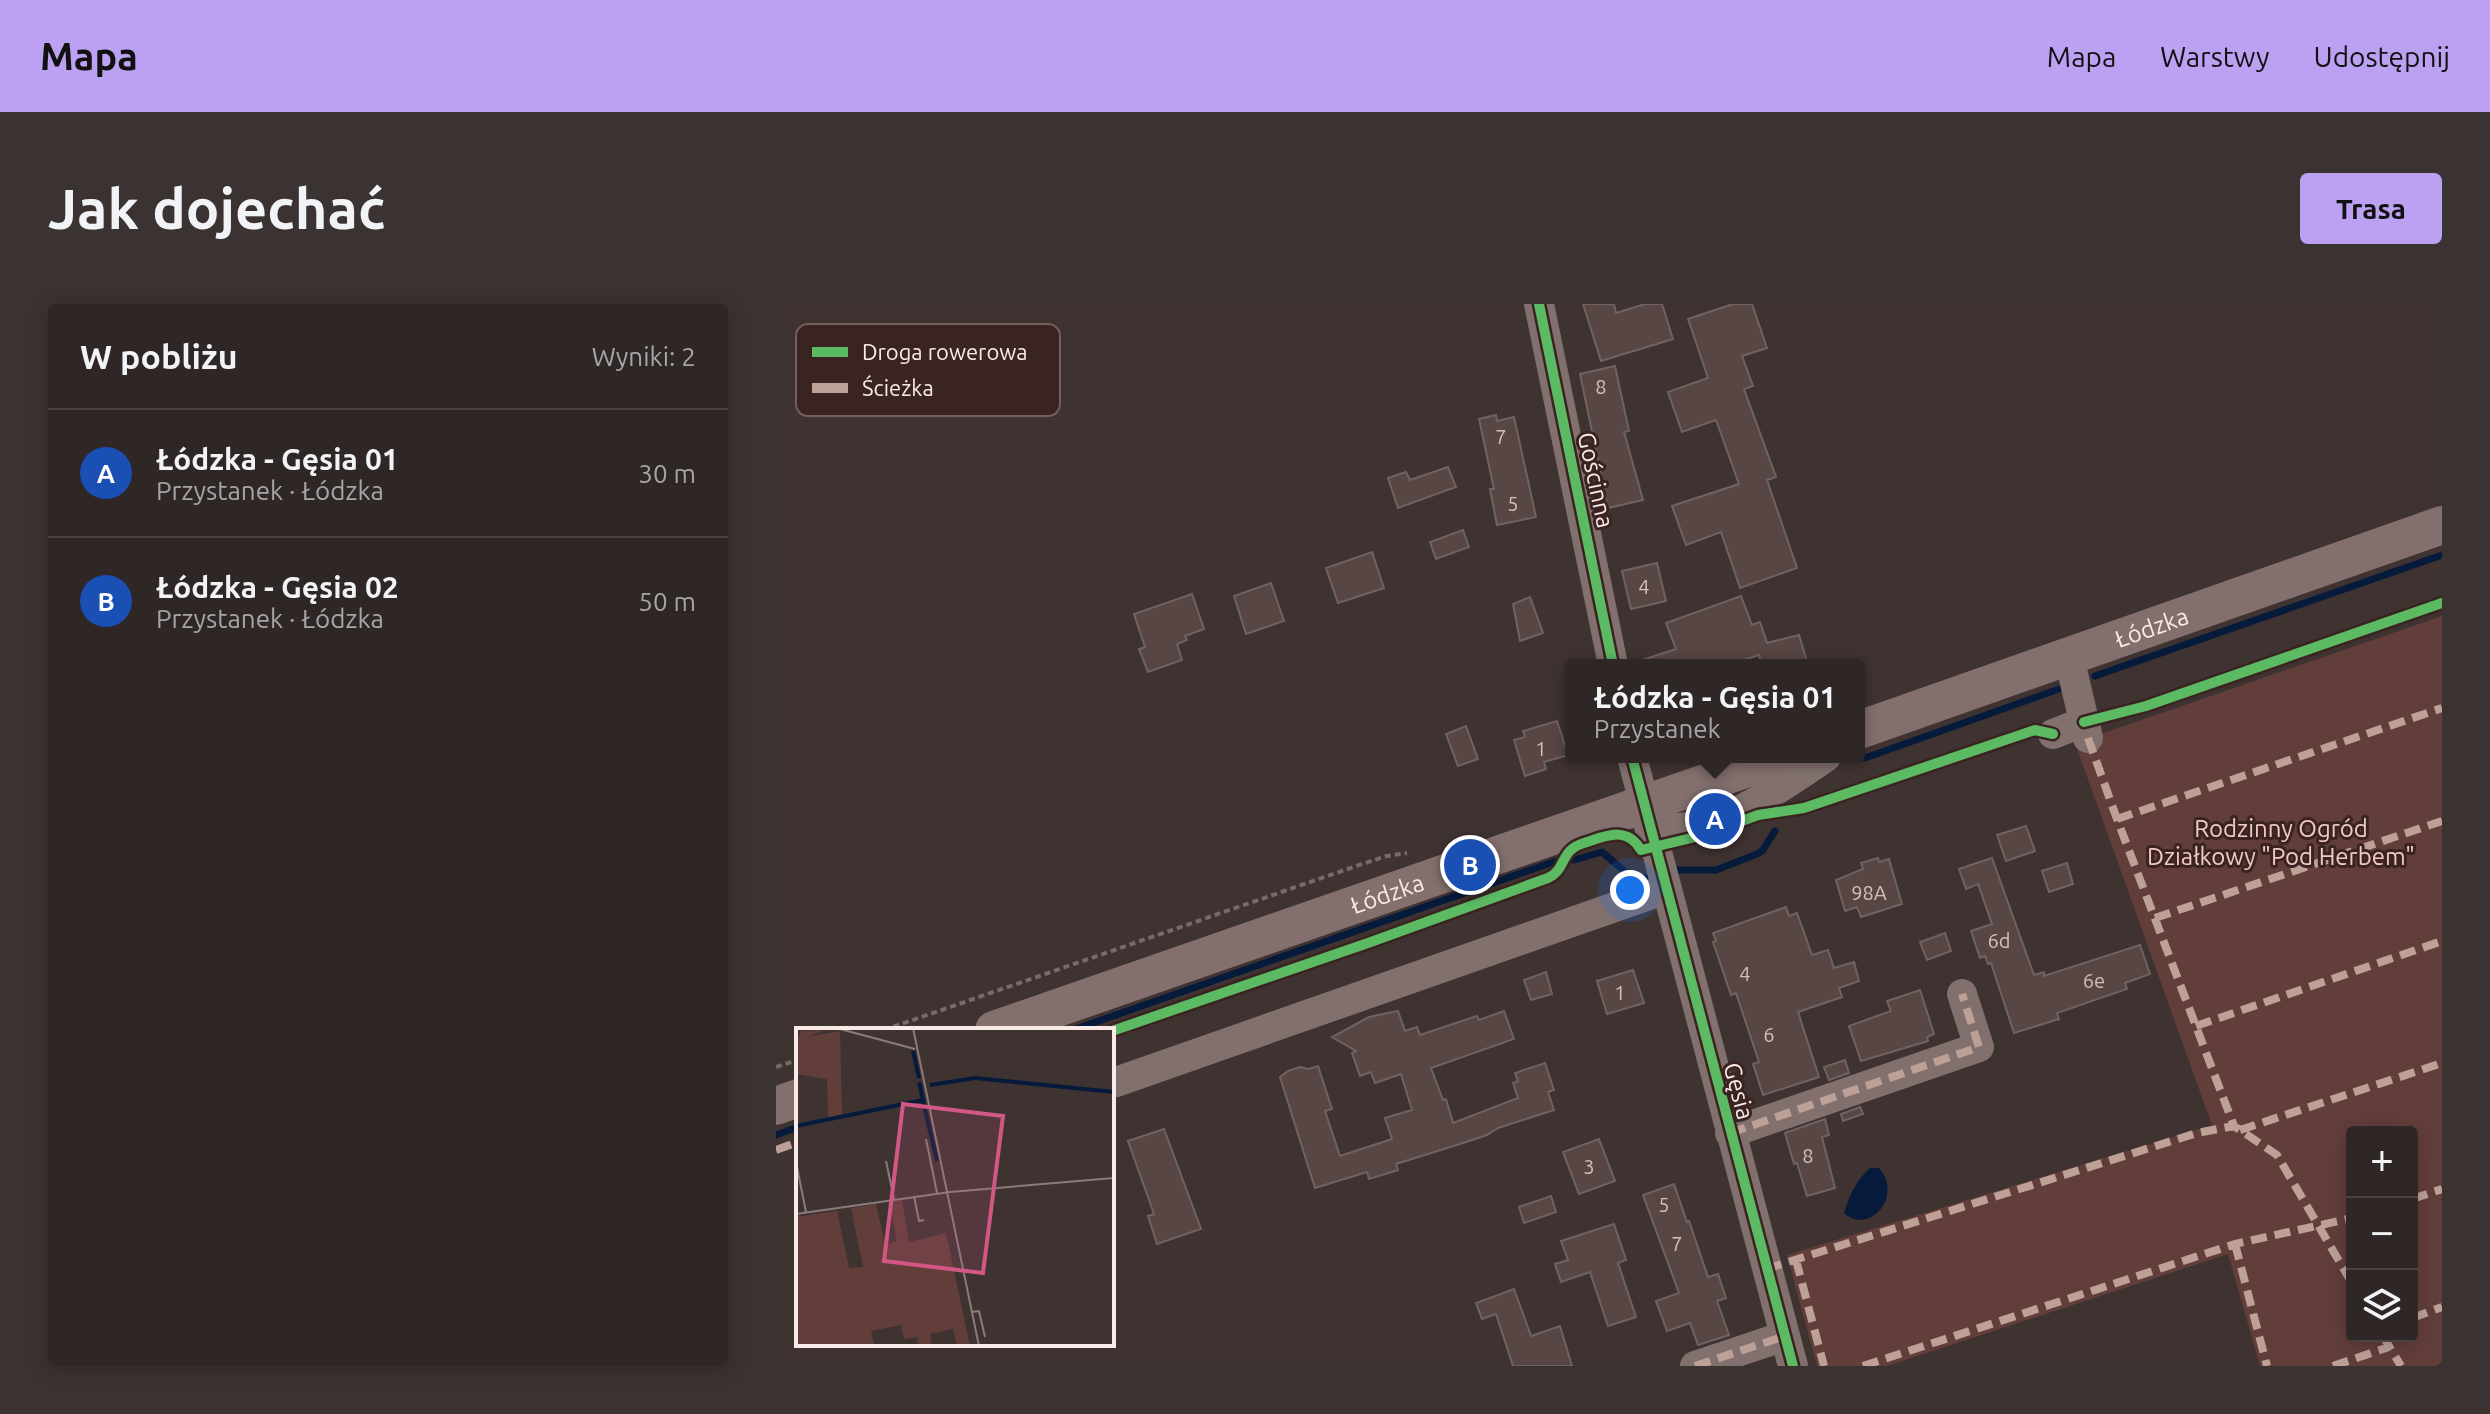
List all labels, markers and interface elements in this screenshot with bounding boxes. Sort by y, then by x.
text: Mapa [40,35,138,77]
text: Mapa [2047,41,2116,72]
text: Warstwy [2160,41,2270,72]
text: Udostępnij [2314,41,2450,72]
button: Trasa [2300,173,2442,244]
text: Jak dojechać [48,177,385,240]
legend [796,324,1060,416]
text: W pobliżu [80,337,238,375]
text: Droga rowerowa [862,339,1028,364]
text: Wyniki: 2 [592,342,696,371]
text: Ścieżka [862,374,934,400]
house number: 8 [1595,375,1607,398]
house number: 7 [1495,425,1507,448]
street label: Gościnna [1573,430,1619,530]
text: Łódzka - Gęsia 01 [156,442,399,476]
text: A [97,459,115,488]
text: 30 m [638,459,696,488]
text: Przystanek · Łódzka [156,476,384,505]
house number: 5 [1507,492,1519,515]
text: Łódzka - Gęsia 02 [156,570,399,604]
house number: 4 [1638,575,1650,598]
text: B [97,587,115,616]
text: 50 m [638,587,696,616]
street label: Łódzka [2111,602,2192,653]
text: Przystanek · Łódzka [156,604,384,633]
popup [1565,659,1865,763]
text: Łódzka - Gęsia 01 [1594,680,1836,714]
text: Przystanek [1594,714,1721,743]
house number: 1 [1535,737,1547,760]
pin: A [1689,789,1741,849]
park label: Rodzinny Ogród Działkowy "Pod Herbem" [2147,815,2415,870]
pin: B [1444,835,1496,895]
street label: Łódzka [1347,868,1427,919]
your location [1610,870,1650,910]
house number: 98A [1851,881,1887,904]
house number: 6d [1988,929,2010,952]
house number: 4 [1739,962,1751,985]
house number: 6e [2083,969,2105,992]
house number: 1 [1614,981,1626,1004]
house number: 6 [1763,1023,1775,1046]
inset map [796,1028,1114,1346]
street label: Gęsia [1718,1060,1760,1122]
map controls [2346,1126,2418,1342]
button: + [2346,1126,2418,1198]
house number: 8 [1802,1144,1814,1167]
house number: 3 [1583,1155,1595,1178]
house number: 5 [1658,1193,1670,1216]
button: − [2346,1198,2418,1270]
house number: 7 [1671,1232,1683,1255]
button: layers [2346,1270,2418,1342]

